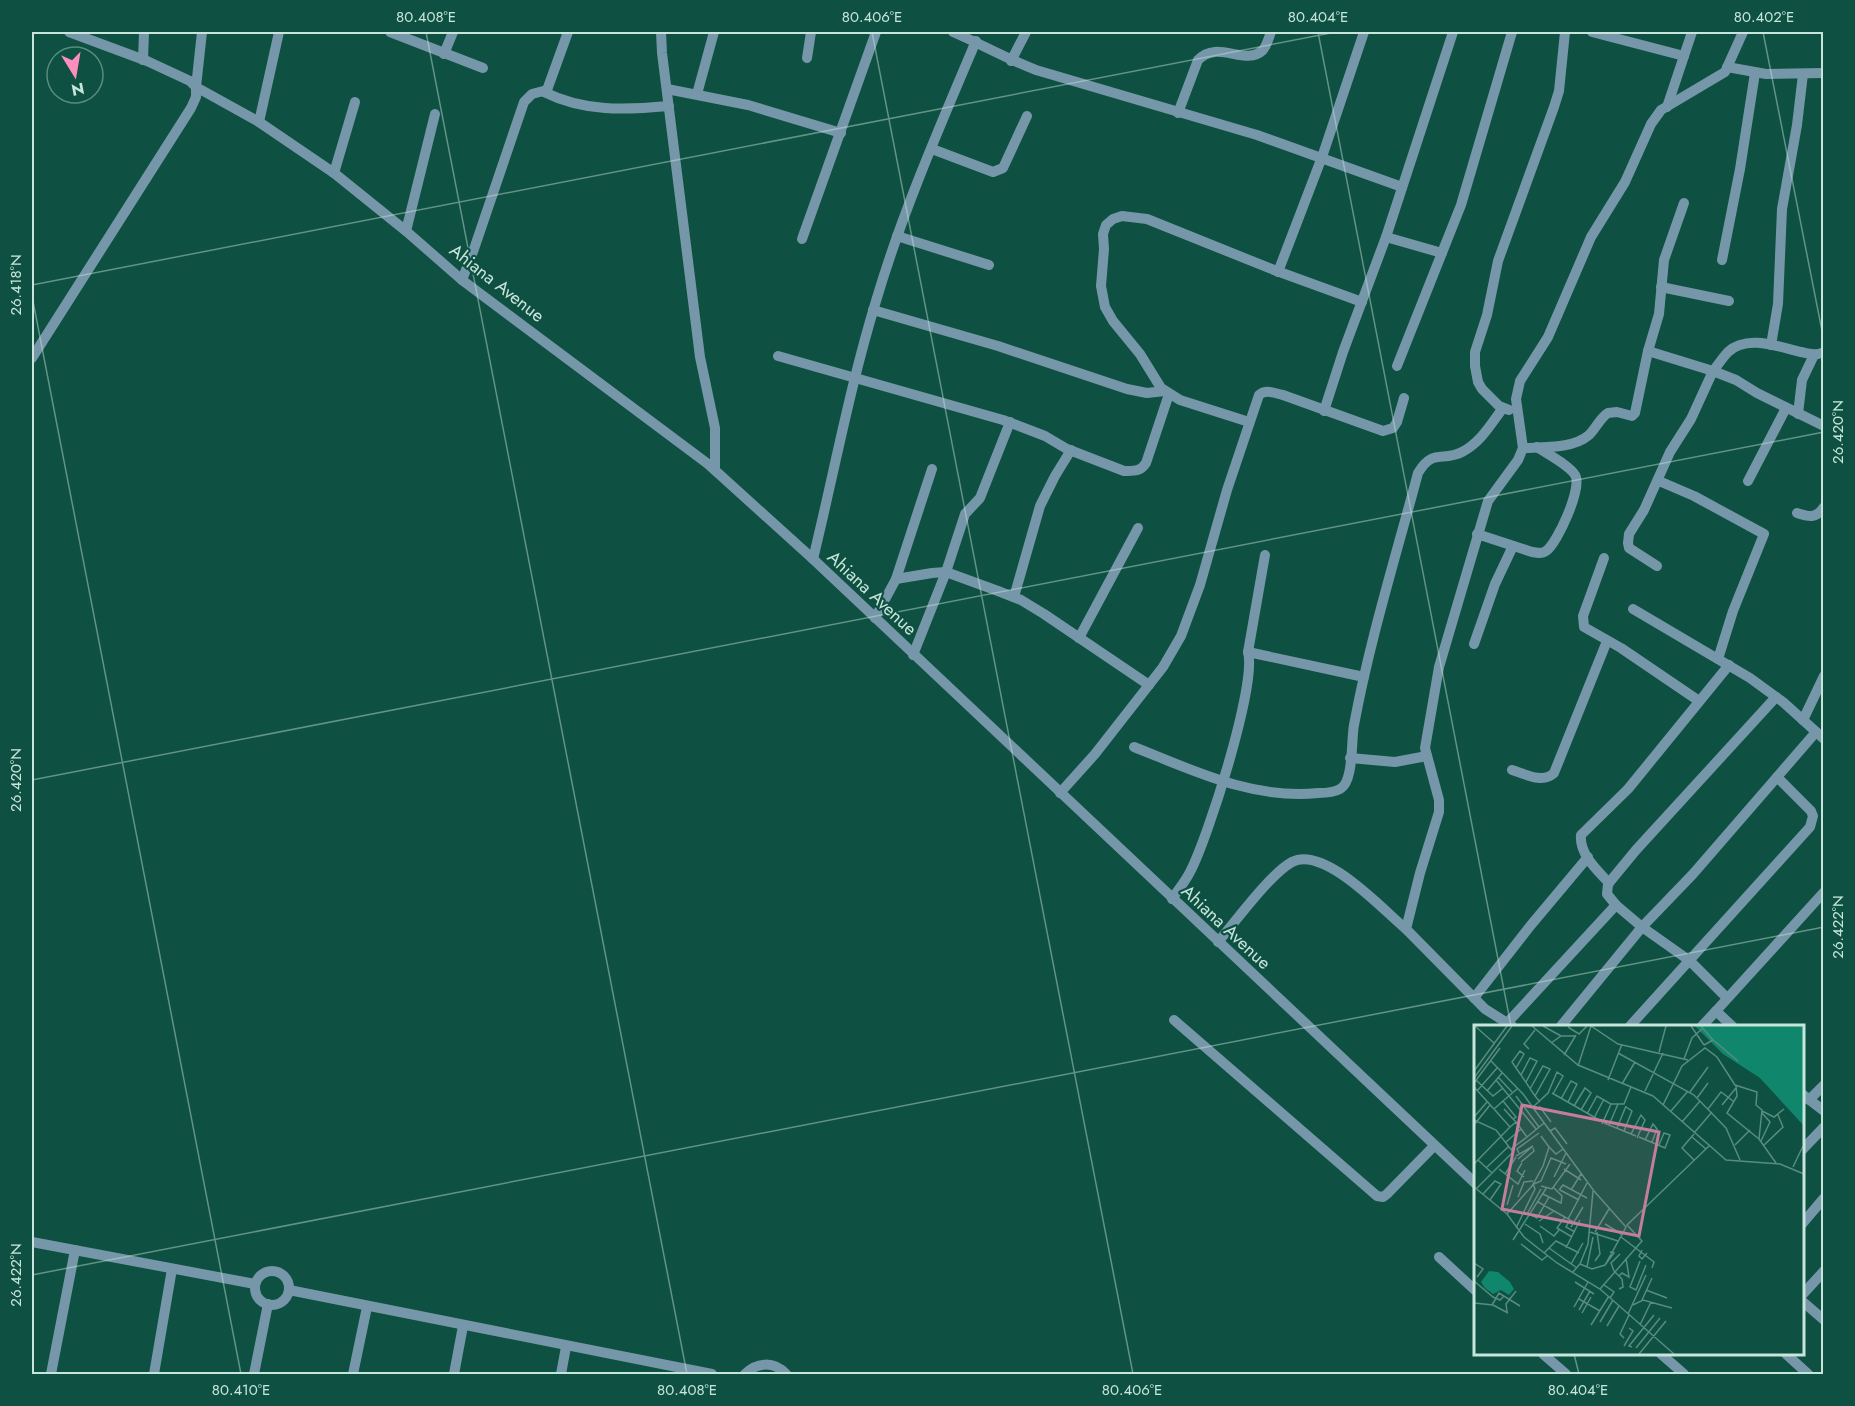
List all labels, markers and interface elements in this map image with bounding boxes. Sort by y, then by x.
text: 80.408°E [396,6,456,28]
text: 80.406°E [842,6,902,28]
text: 80.404°E [1288,6,1348,28]
text: 80.402°E [1734,6,1794,28]
north arrow [45,45,105,105]
text: N [69,77,86,102]
street label: Ahiana Avenue [444,238,550,328]
text: 26.418°N [5,254,27,316]
text: 26.420°N [1827,400,1849,464]
street label: Ahiana Avenue [821,545,923,641]
text: 26.420°N [5,748,27,812]
street label: Ahiana Avenue [1175,879,1277,975]
text: 26.422°N [1827,895,1849,959]
inset map [1474,1025,1804,1355]
text: 26.422°N [5,1243,27,1307]
text: 80.410°E [212,1379,270,1401]
text: 80.408°E [657,1379,717,1401]
text: 80.406°E [1102,1379,1162,1401]
text: 80.404°E [1548,1379,1608,1401]

